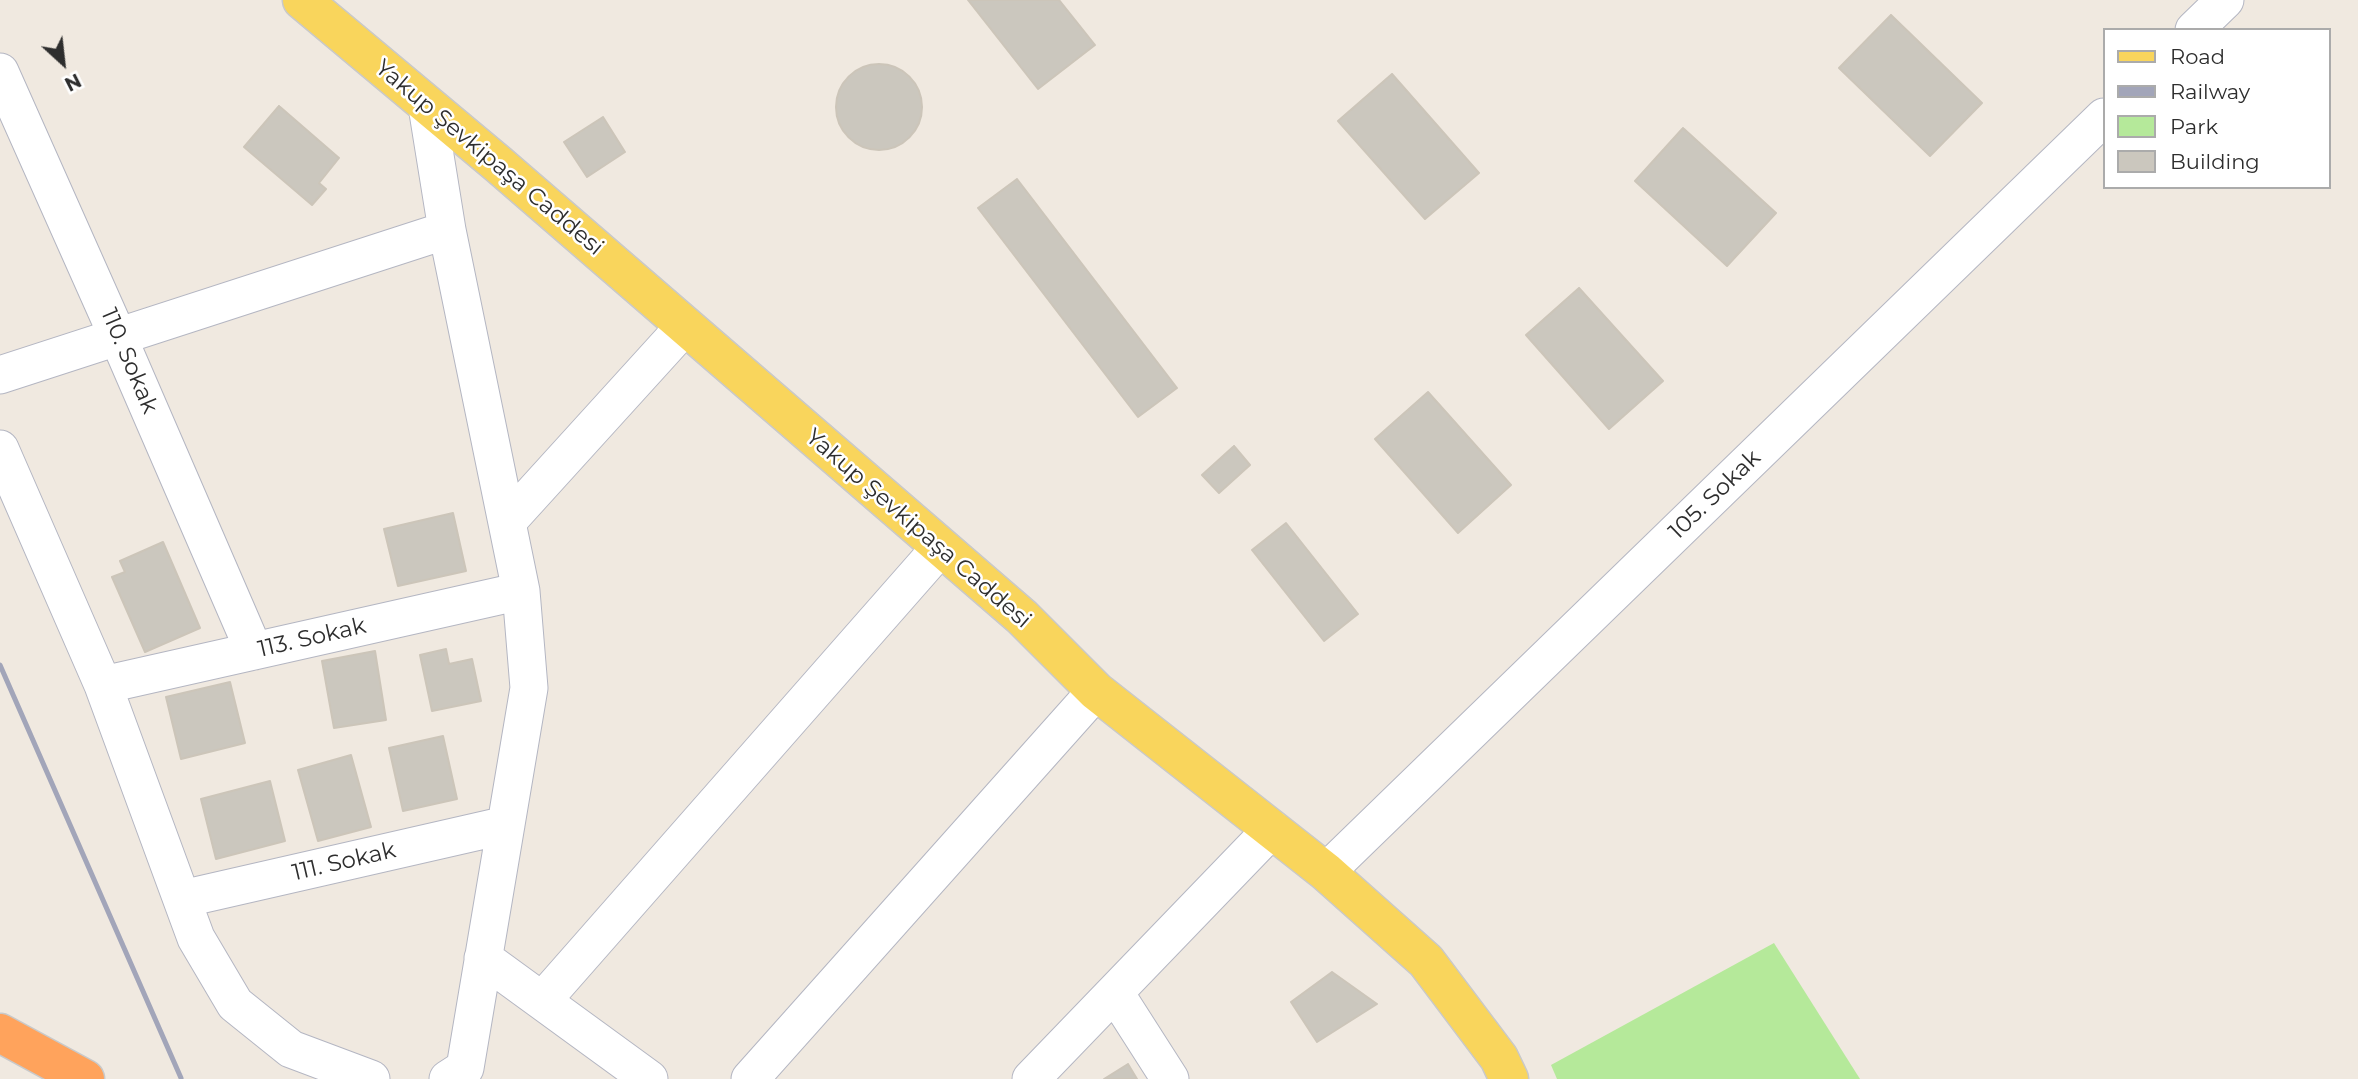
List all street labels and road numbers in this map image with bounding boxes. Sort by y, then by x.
street label: Yakup Şevkipaşa Caddesi [369,54,609,262]
street label: 110. Sokak [94,304,164,418]
street label: Yakup Şevkipaşa Caddesi [800,424,1036,634]
street label: 105. Sokak [1663,444,1767,546]
street label: 113. Sokak [255,612,369,664]
street label: 111. Sokak [290,837,398,887]

